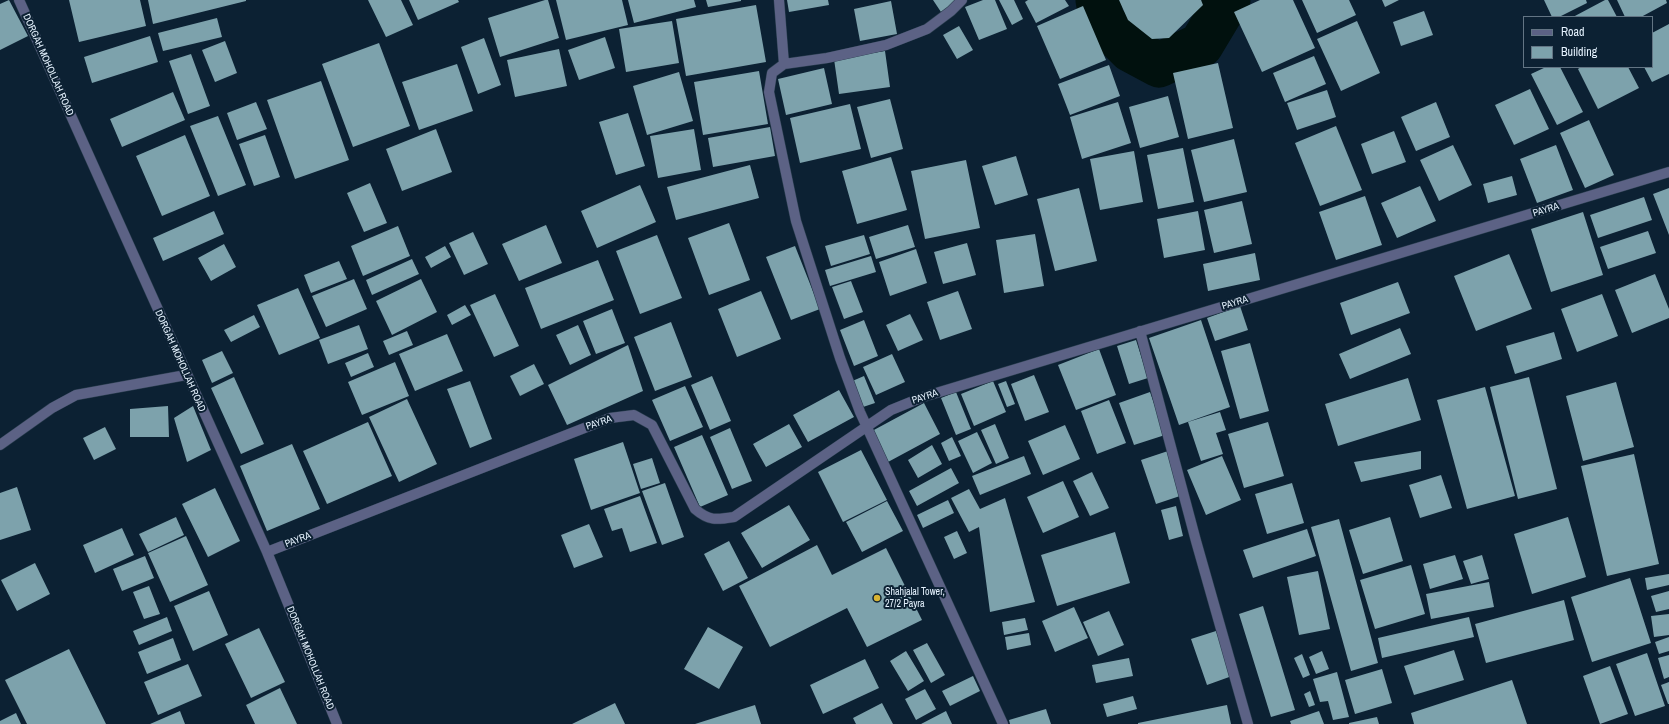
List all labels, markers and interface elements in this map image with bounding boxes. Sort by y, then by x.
street label: DORGAH MOHOLLAH ROAD [20,12,76,118]
legend [1523,16,1653,68]
text: Road [1561,24,1585,40]
text: Building [1561,44,1597,60]
street label: PAYRA [1532,200,1560,220]
street label: PAYRA [1221,293,1249,313]
street label: DORGAH MOHOLLAH ROAD [152,308,208,414]
street label: PAYRA [910,387,940,407]
street label: PAYRA [584,413,614,433]
street label: PAYRA [283,530,313,550]
place label: Shahjalal Tower, 27/2 Payra [885,586,945,610]
marker: Shahjalal Tower, 27/2 Payra [872,593,882,603]
street label: DORGAH MOHOLLAH ROAD [284,605,336,711]

